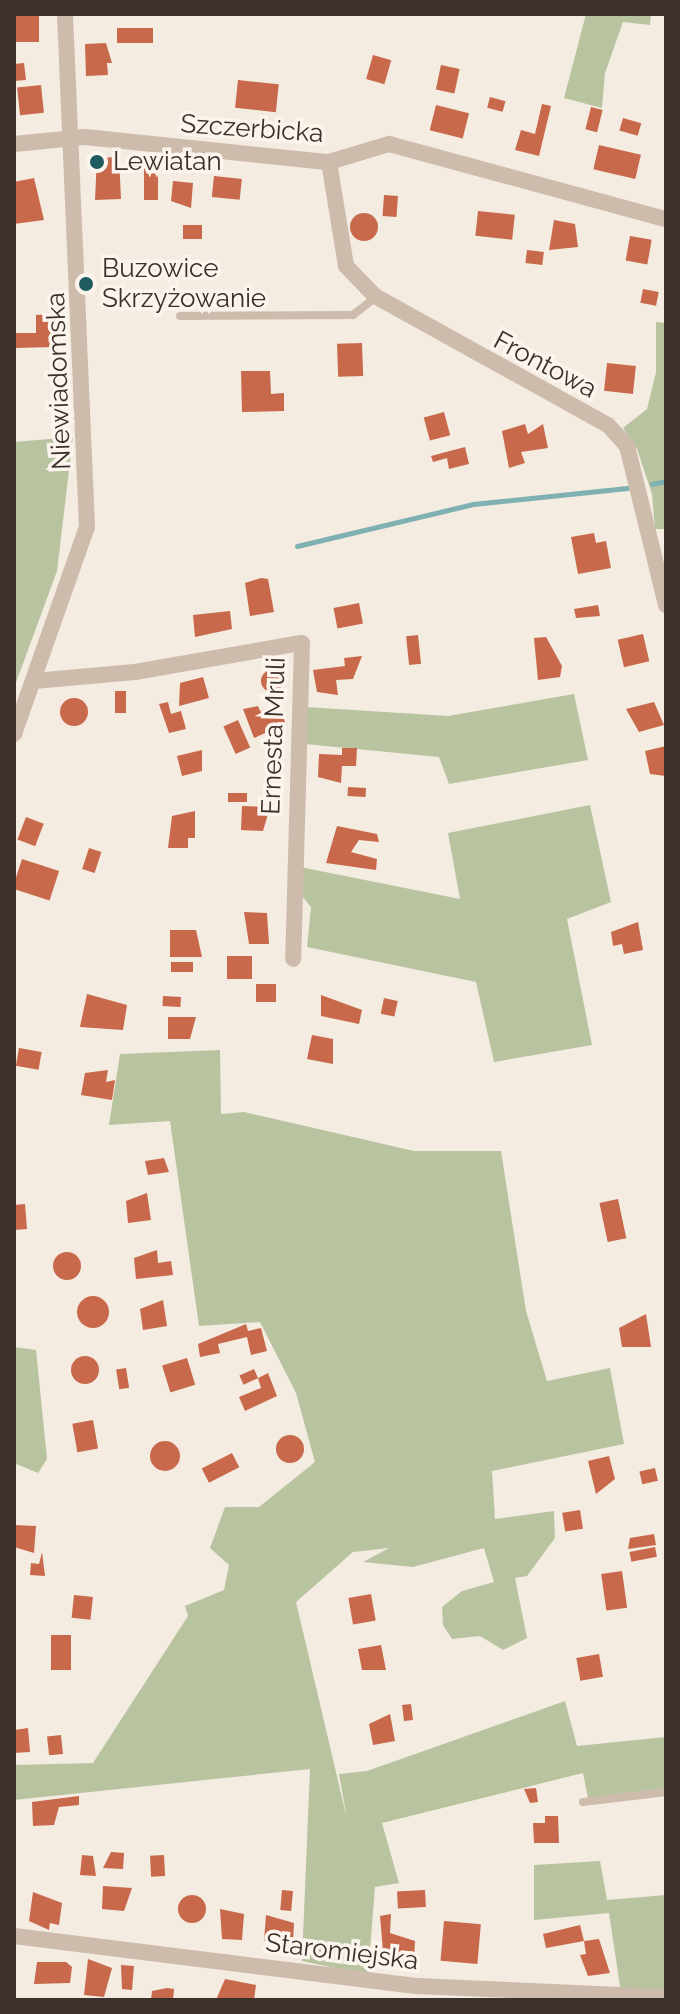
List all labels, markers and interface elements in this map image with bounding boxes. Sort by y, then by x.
street label: Szczerbicka [179,108,325,150]
place label: Lewiatan [113,146,222,178]
marker: Lewiatan [88,153,106,171]
place label: Buzowice Skrzyżowanie [102,253,266,314]
marker: Buzowice Skrzyżowanie [77,275,95,293]
street label: Niewiadomska [40,292,78,470]
street label: Frontowa [488,325,602,405]
street label: Ernesta Mruli [256,657,292,815]
street label: Staromiejska [264,1927,420,1977]

